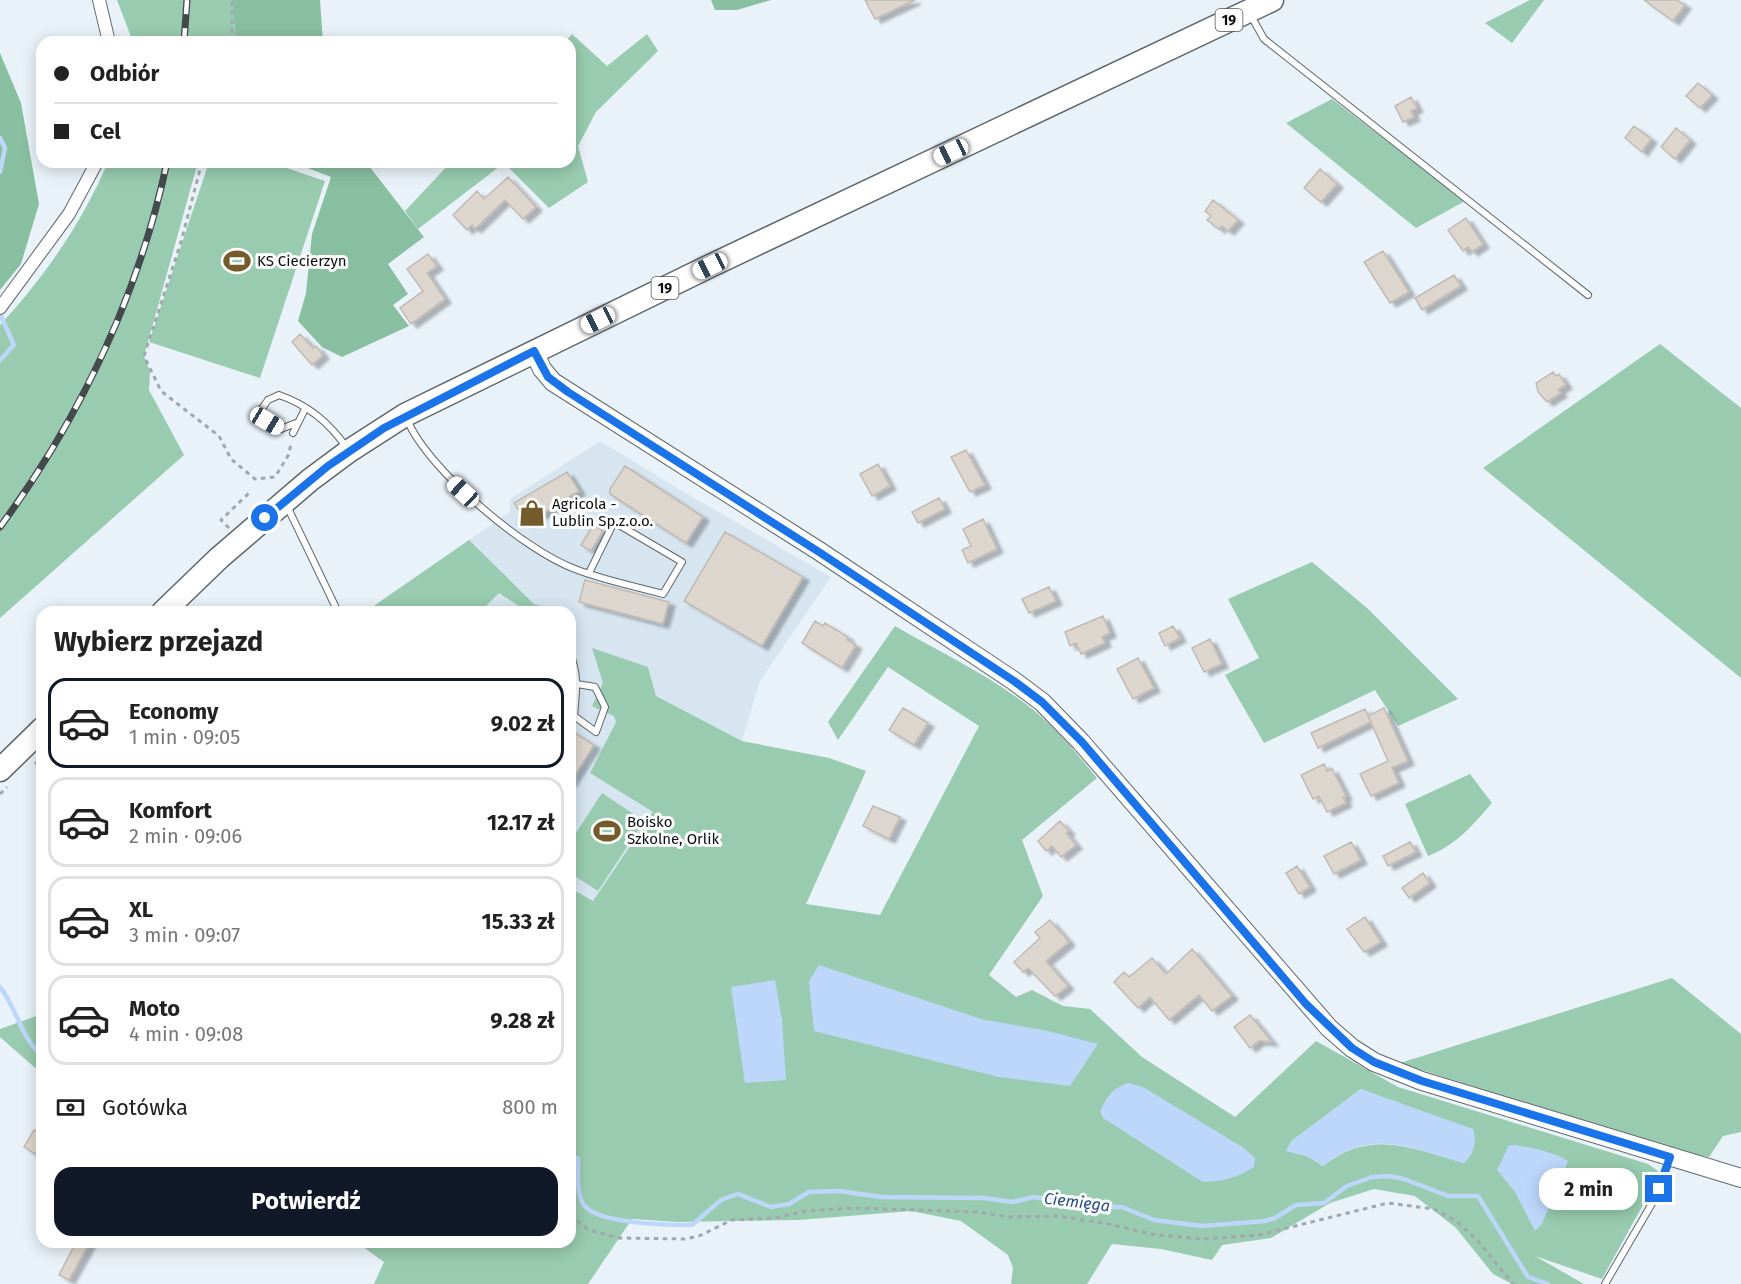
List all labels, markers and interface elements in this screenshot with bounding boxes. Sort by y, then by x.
road number: 19 [1216,9,1242,31]
text: Odbiór [90,60,159,87]
text: Cel [90,118,121,145]
car [931,136,971,168]
sports icon: KS Ciecierzyn [222,246,252,276]
car [690,250,730,282]
place label: KS Ciecierzyn [257,252,347,270]
road number: 19 [652,277,678,299]
car [578,304,618,336]
car [247,404,287,438]
car [444,473,482,511]
place label: Agricola - Lublin Sp.z.o.o. [552,495,653,530]
shop icon: Agricola - Lublin Sp.z.o.o. [517,498,547,528]
route start [251,504,278,531]
text: Wybierz przejazd [54,626,263,658]
icon: car [57,696,111,750]
text: Economy [129,698,218,725]
text: 9.02 zł [491,710,555,737]
text: 1 min · 09:05 [129,725,240,749]
icon: car [57,795,111,849]
text: Komfort [129,797,212,824]
text: 12.17 zł [487,809,555,836]
place label: Boisko Szkolne, Orlik [627,813,719,848]
sports icon: Boisko Szkolne, Orlik [592,816,622,846]
text: 2 min · 09:06 [129,824,242,848]
icon: car [57,894,111,948]
text: XL [129,896,153,923]
text: 15.33 zł [482,908,555,935]
text: 3 min · 09:07 [129,923,240,947]
icon: car [57,993,111,1047]
text: Moto [129,995,180,1022]
text: 9.28 zł [490,1007,555,1034]
text: 4 min · 09:08 [129,1022,243,1046]
icon: cash [54,1091,87,1124]
text: Gotówka [102,1094,188,1121]
text: 800 m [502,1095,558,1119]
button: Potwierdź [54,1167,558,1236]
callout: 2 min [1539,1168,1638,1210]
route end [1645,1175,1672,1202]
text: 2 min [1564,1177,1613,1201]
water label: Ciemięga [1043,1189,1111,1215]

